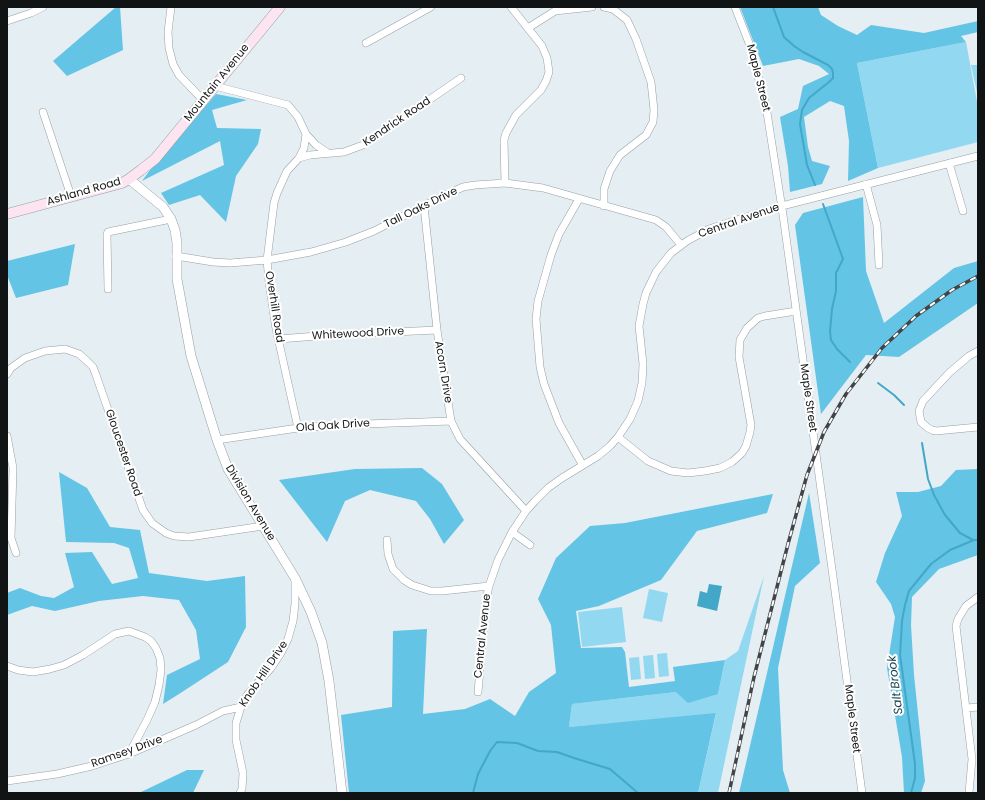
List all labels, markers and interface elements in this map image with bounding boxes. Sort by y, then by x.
street label: Mountain Avenue [182,42,252,124]
street label: Maple Street [743,43,773,113]
street label: Kendrick Road [361,95,433,149]
street label: Ashland Road [45,175,123,209]
street label: Tall Oaks Drive [382,185,460,231]
street label: Central Avenue [697,201,781,241]
street label: Overhill Road [262,270,286,344]
street label: Whitewood Drive [312,325,404,343]
street label: Acorn Drive [432,340,454,404]
street label: Maple Street [797,363,819,433]
street label: Gloucester Road [102,408,144,498]
street label: Old Oak Drive [296,417,370,435]
street label: Division Avenue [222,463,278,543]
street label: Central Avenue [472,593,494,679]
street label: Knob Hill Drive [237,638,291,710]
water label: Salt Brook [885,655,907,715]
street label: Maple Street [841,684,863,754]
street label: Ramsey Drive [90,733,164,771]

